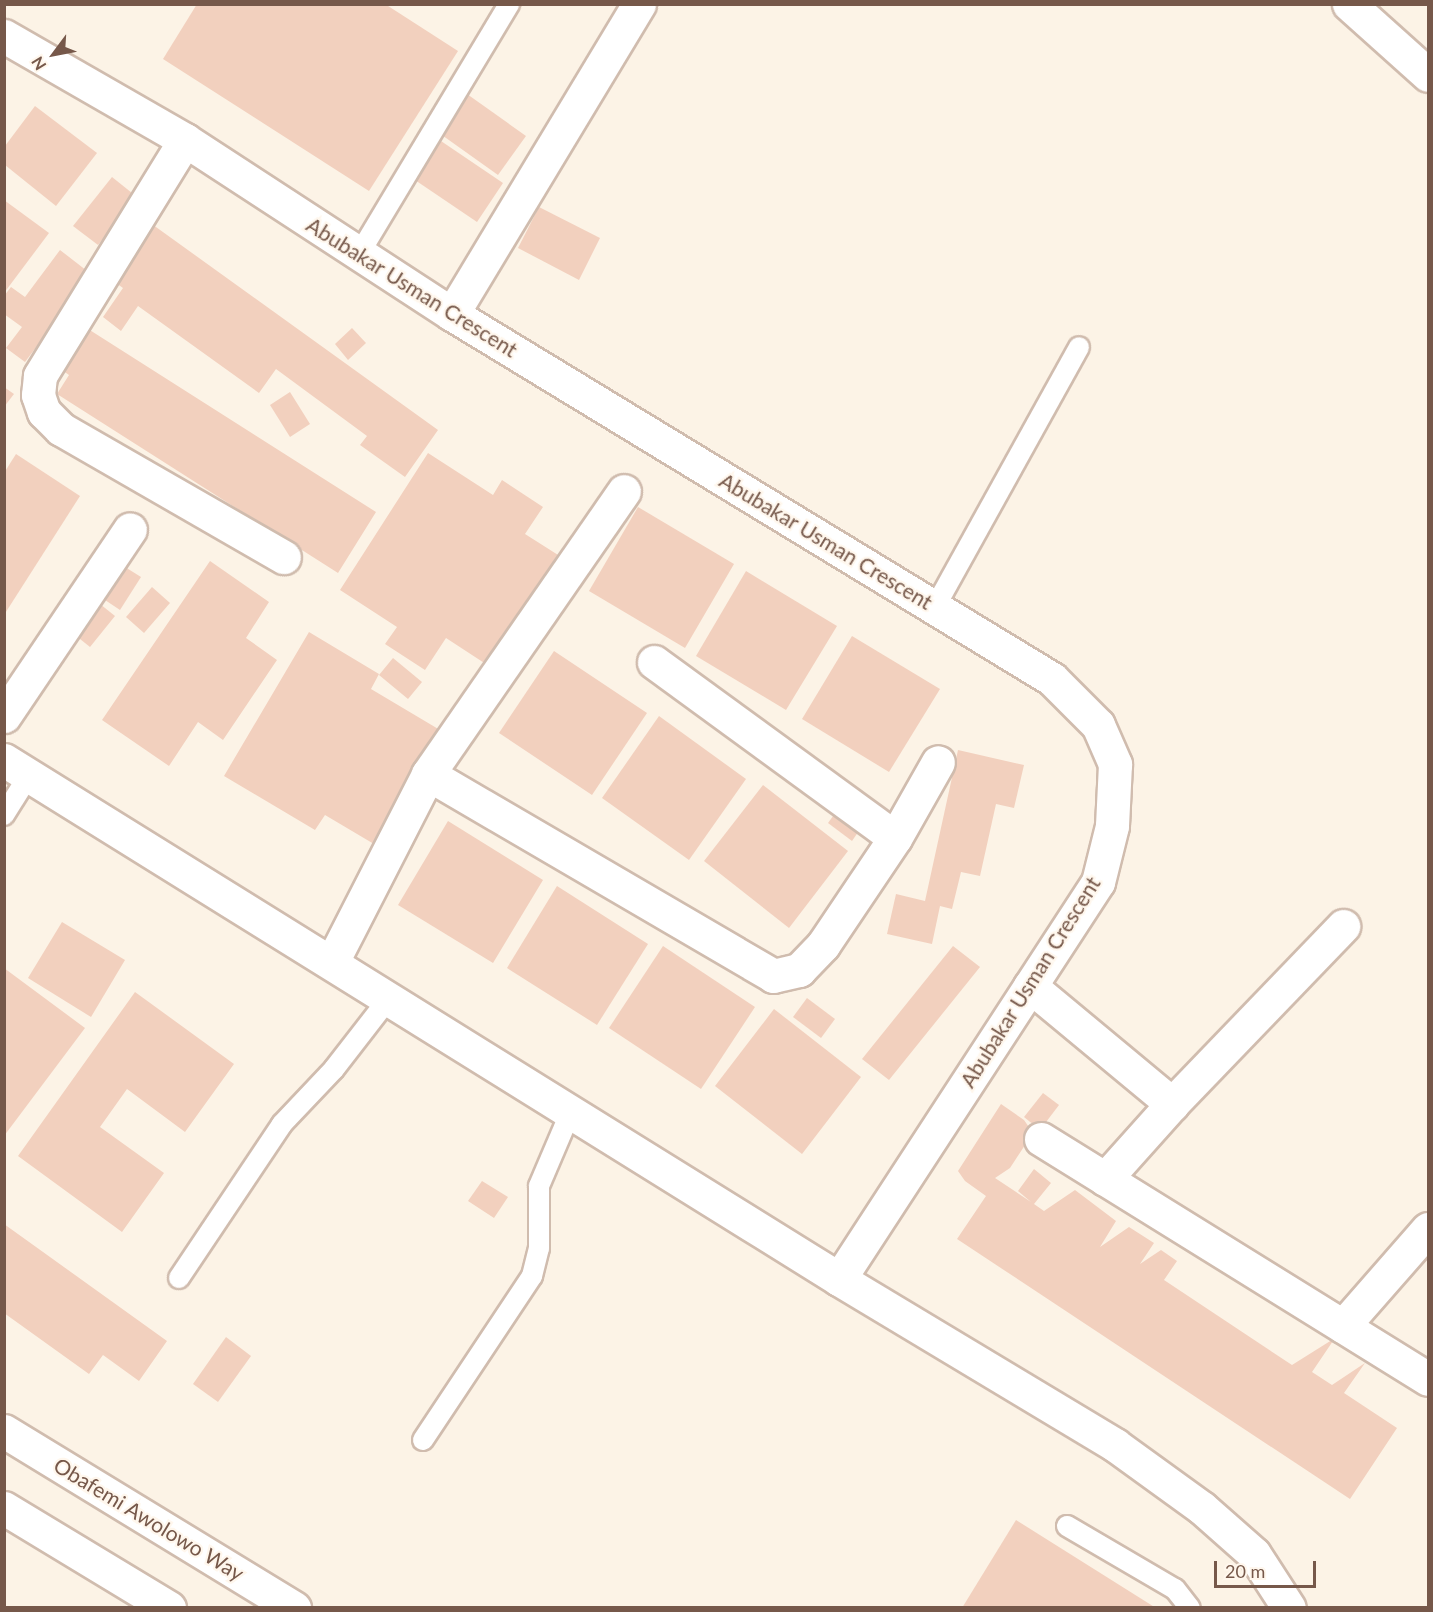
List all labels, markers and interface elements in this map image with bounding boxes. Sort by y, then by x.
north arrow [24,24,84,84]
text: N [27,54,50,74]
street label: Abubakar Usman Crescent [302,212,522,362]
street label: Abubakar Usman Crescent [715,467,937,615]
street label: Abubakar Usman Crescent [955,872,1105,1092]
street label: Obafemi Awolowo Way [49,1452,249,1586]
scale bar [1217,1549,1319,1587]
text: 20 m [1225,1560,1265,1582]

